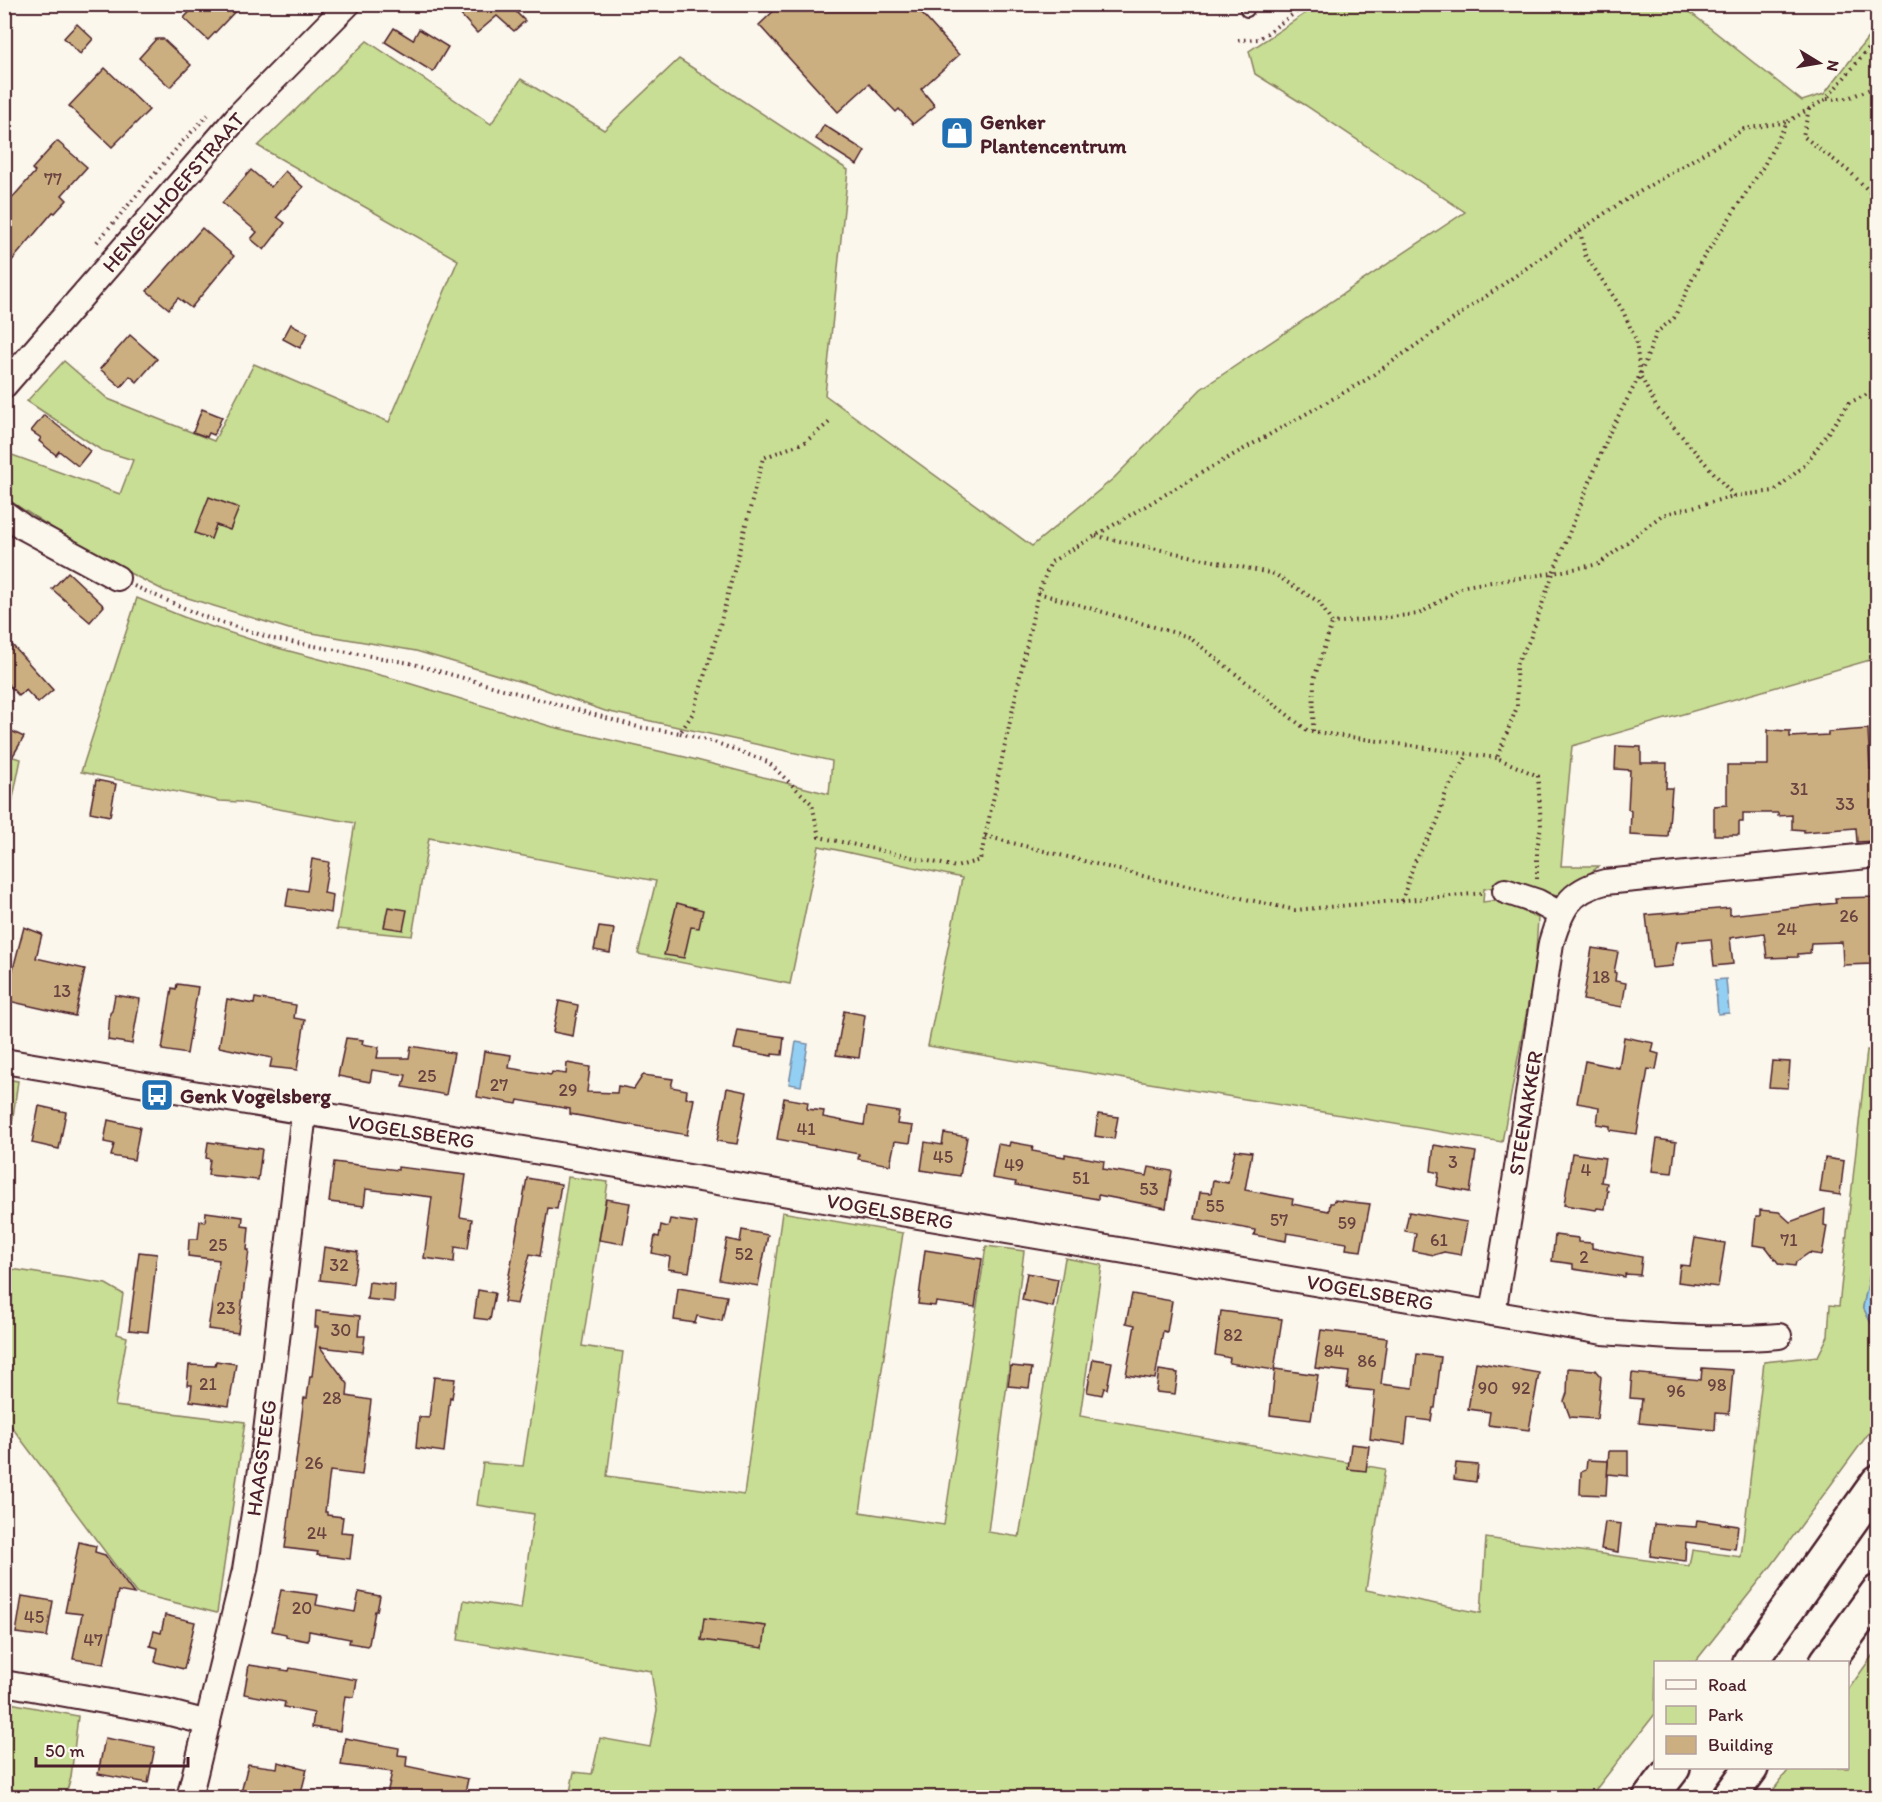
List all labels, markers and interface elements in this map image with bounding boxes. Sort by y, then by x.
north arrow [1789,33,1849,93]
text: N [1823,59,1844,73]
street label: HENGELHOEFSTRAAT [97,107,250,277]
place label: Genker Plantencentrum [980,109,1127,158]
shop icon: Genker Plantencentrum [939,115,975,151]
house number: 77 [44,168,62,190]
house number: 31 [1790,778,1808,800]
house number: 33 [1835,793,1855,815]
house number: 26 [1840,905,1859,927]
house number: 24 [1777,918,1797,940]
house number: 18 [1592,966,1610,988]
house number: 13 [53,980,71,1002]
street label: STEENAKKER [1503,1049,1547,1177]
house number: 25 [418,1065,436,1087]
house number: 27 [490,1074,508,1096]
bus stop icon: Genk Vogelsberg [139,1077,175,1113]
house number: 29 [559,1079,577,1101]
place label: Genk Vogelsberg [180,1083,331,1109]
street label: VOGELSBERG [346,1109,476,1153]
house number: 41 [796,1118,816,1140]
house number: 45 [933,1146,953,1168]
house number: 3 [1448,1151,1458,1173]
house number: 49 [1004,1154,1024,1176]
house number: 4 [1581,1159,1592,1181]
house number: 51 [1072,1167,1090,1189]
house number: 53 [1139,1178,1159,1200]
street label: VOGELSBERG [825,1188,955,1234]
house number: 55 [1206,1195,1224,1217]
house number: 57 [1270,1209,1288,1231]
house number: 59 [1338,1212,1356,1234]
house number: 61 [1430,1229,1448,1251]
house number: 71 [1780,1229,1798,1251]
house number: 25 [209,1234,227,1256]
house number: 52 [735,1243,754,1265]
house number: 2 [1579,1246,1589,1268]
house number: 32 [329,1254,349,1276]
street label: VOGELSBERG [1305,1269,1435,1315]
house number: 23 [216,1297,236,1319]
house number: 30 [331,1319,351,1341]
house number: 82 [1223,1324,1243,1346]
house number: 84 [1324,1340,1345,1362]
house number: 86 [1357,1350,1377,1372]
house number: 21 [199,1373,217,1395]
house number: 98 [1707,1374,1727,1396]
house number: 90 [1478,1377,1498,1399]
house number: 92 [1512,1377,1531,1399]
house number: 96 [1667,1380,1685,1402]
house number: 28 [322,1387,342,1409]
street label: HAAGSTEEG [240,1398,282,1518]
house number: 26 [305,1452,324,1474]
house number: 24 [307,1522,327,1544]
house number: 20 [292,1597,312,1619]
house number: 45 [24,1606,44,1628]
house number: 47 [83,1629,103,1651]
legend [1654,1661,1849,1769]
text: Road [1708,1674,1747,1696]
text: Park [1708,1704,1743,1726]
scale bar [36,1730,188,1768]
text: Building [1708,1734,1774,1756]
text: 50 m [45,1740,85,1762]

